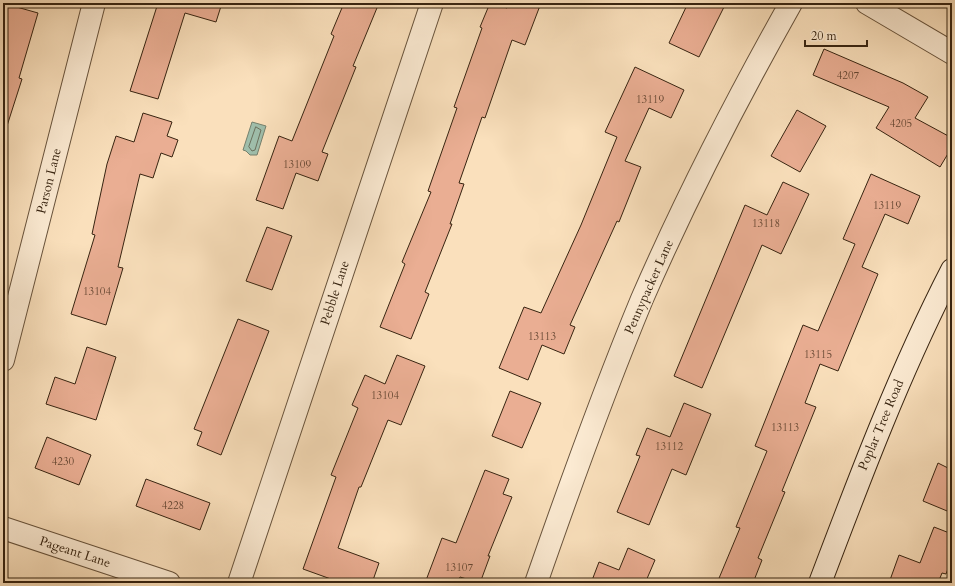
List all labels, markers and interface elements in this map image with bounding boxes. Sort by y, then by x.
scale bar [805,22,867,48]
text: 20 m [811,28,838,44]
house number: 4207 [837,68,860,83]
house number: 13119 [636,92,664,107]
house number: 4205 [890,116,912,131]
street label: Parson Lane [32,146,66,216]
house number: 13109 [283,157,311,172]
house number: 13119 [873,198,901,213]
house number: 13118 [752,216,780,231]
street label: Pennypacker Lane [620,237,678,337]
street label: Pebble Lane [316,258,354,328]
house number: 13104 [83,284,111,299]
house number: 13113 [528,329,556,344]
house number: 13115 [804,347,832,362]
street label: Poplar Tree Road [854,377,908,473]
house number: 13104 [371,388,399,403]
house number: 13113 [771,420,799,435]
house number: 13112 [655,439,683,454]
house number: 4230 [52,454,75,469]
house number: 4228 [162,498,184,513]
street label: Pageant Lane [37,532,113,572]
house number: 13107 [445,560,473,575]

